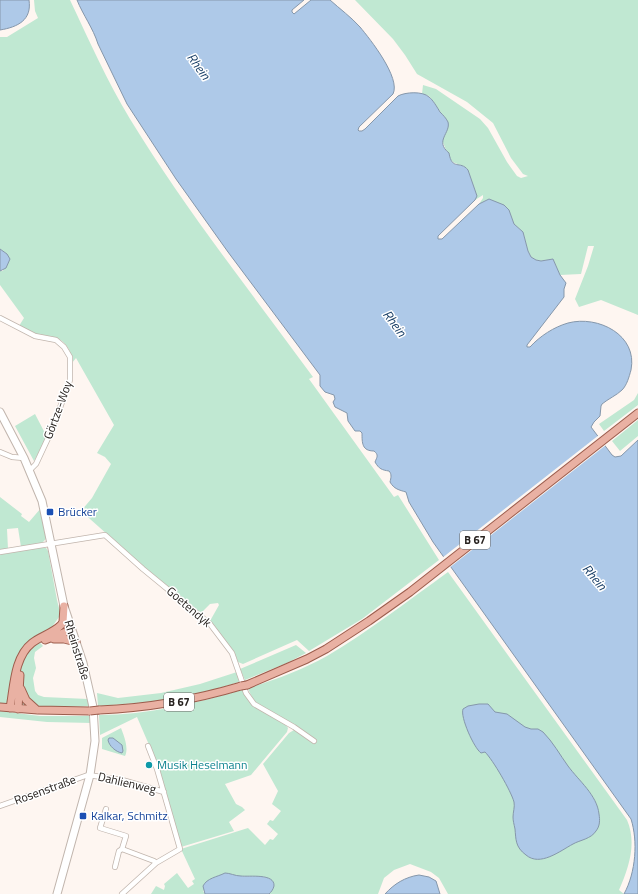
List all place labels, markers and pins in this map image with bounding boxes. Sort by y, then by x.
place label: Brücker [58,502,97,521]
marker: Brücker [45,507,55,517]
place label: Musik Heselmann [157,755,248,774]
marker: Musik Heselmann [144,760,154,770]
place label: Kalkar, Schmitz [91,806,168,825]
marker: Kalkar, Schmitz [78,811,88,821]

